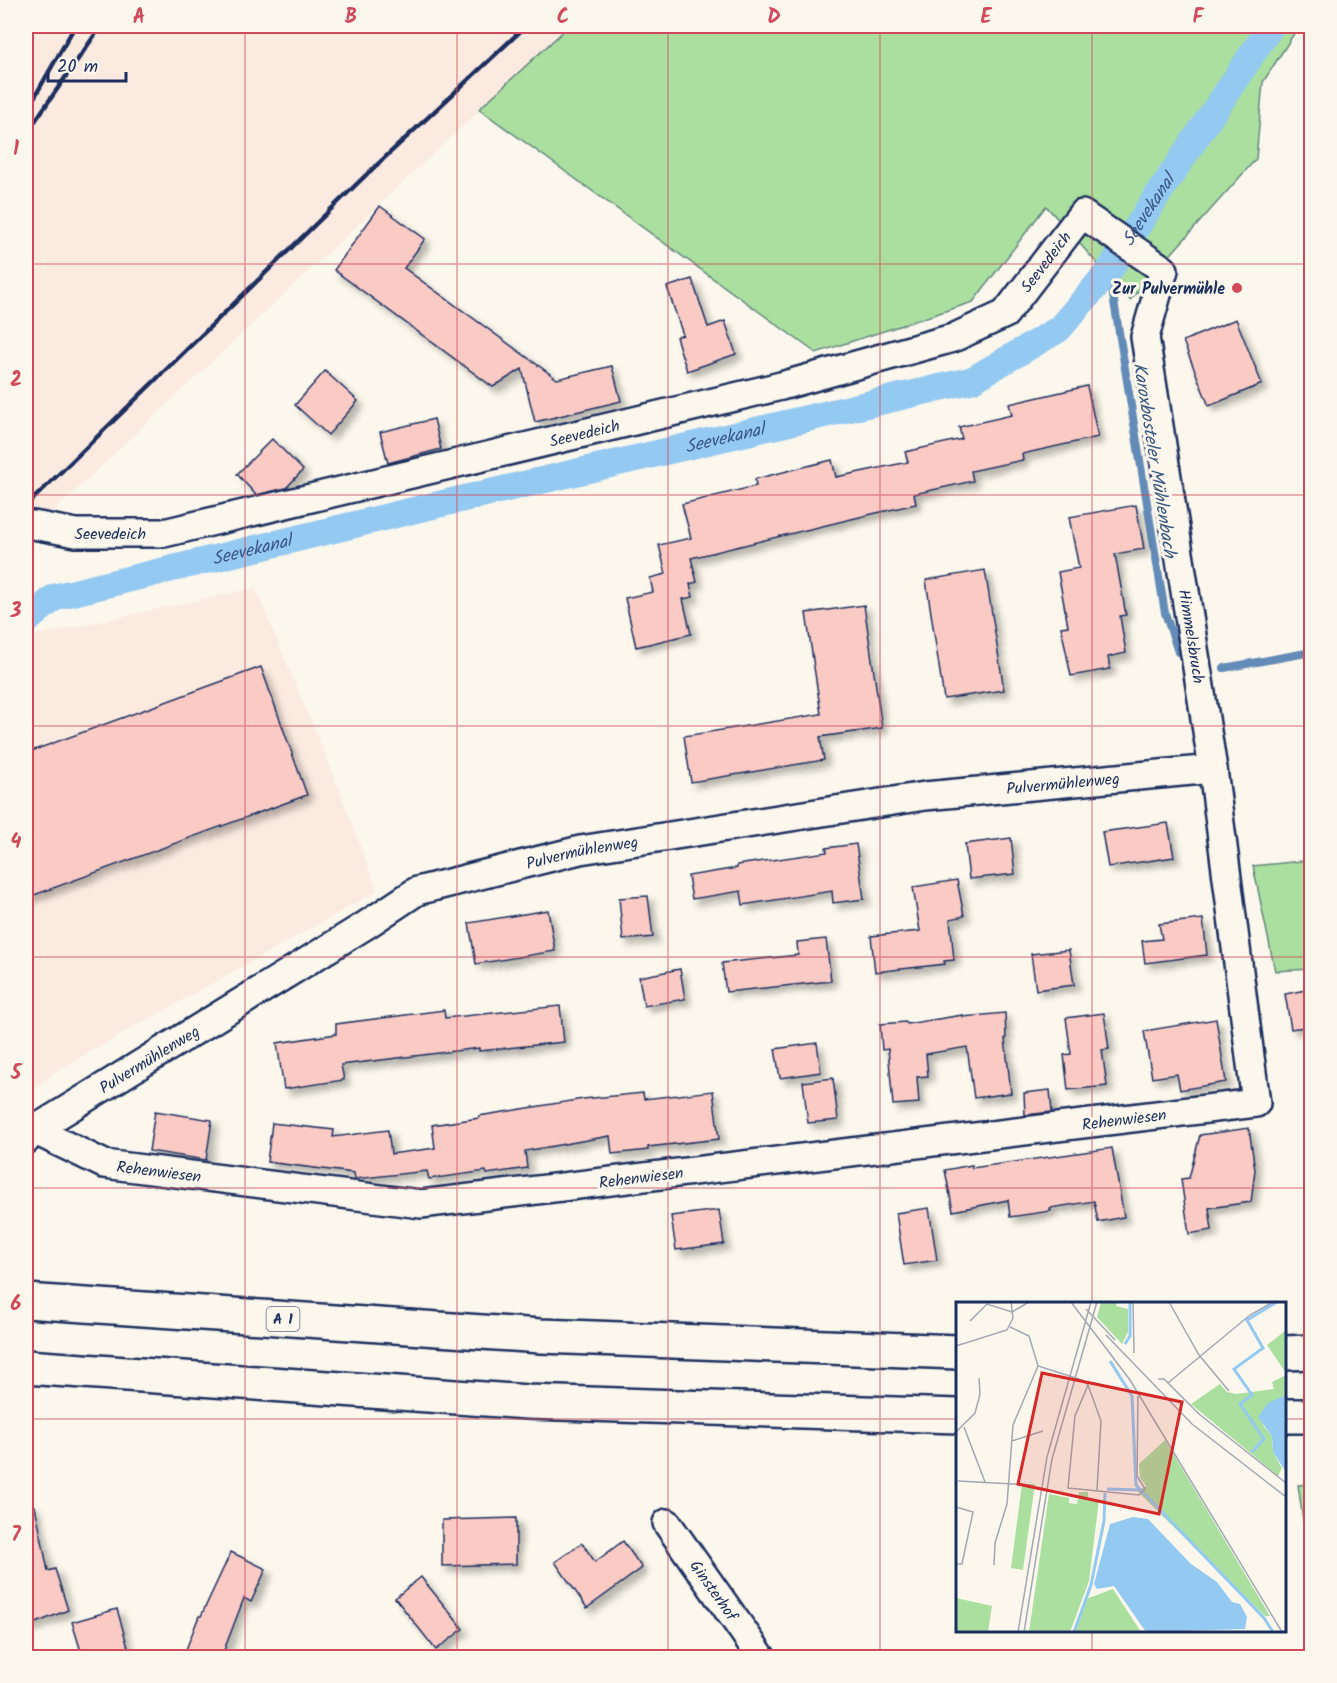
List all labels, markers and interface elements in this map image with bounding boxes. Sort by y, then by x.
text: A [133,2,145,34]
text: B [345,2,357,34]
text: C [557,2,569,34]
text: D [767,2,781,34]
text: E [980,2,992,34]
text: F [1193,2,1205,34]
scale bar [48,45,126,83]
text: 20 m [57,53,98,82]
text: 1 [13,134,19,166]
water label: Seevekanal [1115,166,1186,252]
street label: Seevedeich [1015,227,1078,298]
place label: Zur Pulvermühle [1112,277,1225,302]
marker: Zur Pulvermühle [1230,281,1244,295]
water label: Karoxbosteler Mühlenbach [1124,361,1183,561]
text: 2 [10,365,22,397]
street label: Seevedeich [547,414,623,455]
water label: Seevekanal [682,415,771,462]
street label: Seevedeich [74,522,146,547]
water label: Seevekanal [209,526,298,575]
street label: Himmelsbruch [1171,588,1210,685]
text: 3 [10,596,22,628]
street label: Pulvermühlenweg [1005,767,1121,802]
text: 4 [11,827,22,859]
street label: Pulvermühlenweg [524,830,640,877]
street label: Pulvermühlenweg [95,1020,205,1101]
text: 5 [10,1058,23,1090]
street label: Rehenwiesen [1080,1103,1168,1138]
street label: Rehenwiesen [115,1155,203,1190]
street label: Rehenwiesen [597,1161,685,1196]
text: 6 [11,1289,22,1321]
inset map [956,1302,1286,1632]
road number: A 1 [266,1307,300,1331]
text: 7 [11,1520,21,1552]
street label: Ginsterhof [683,1555,744,1628]

